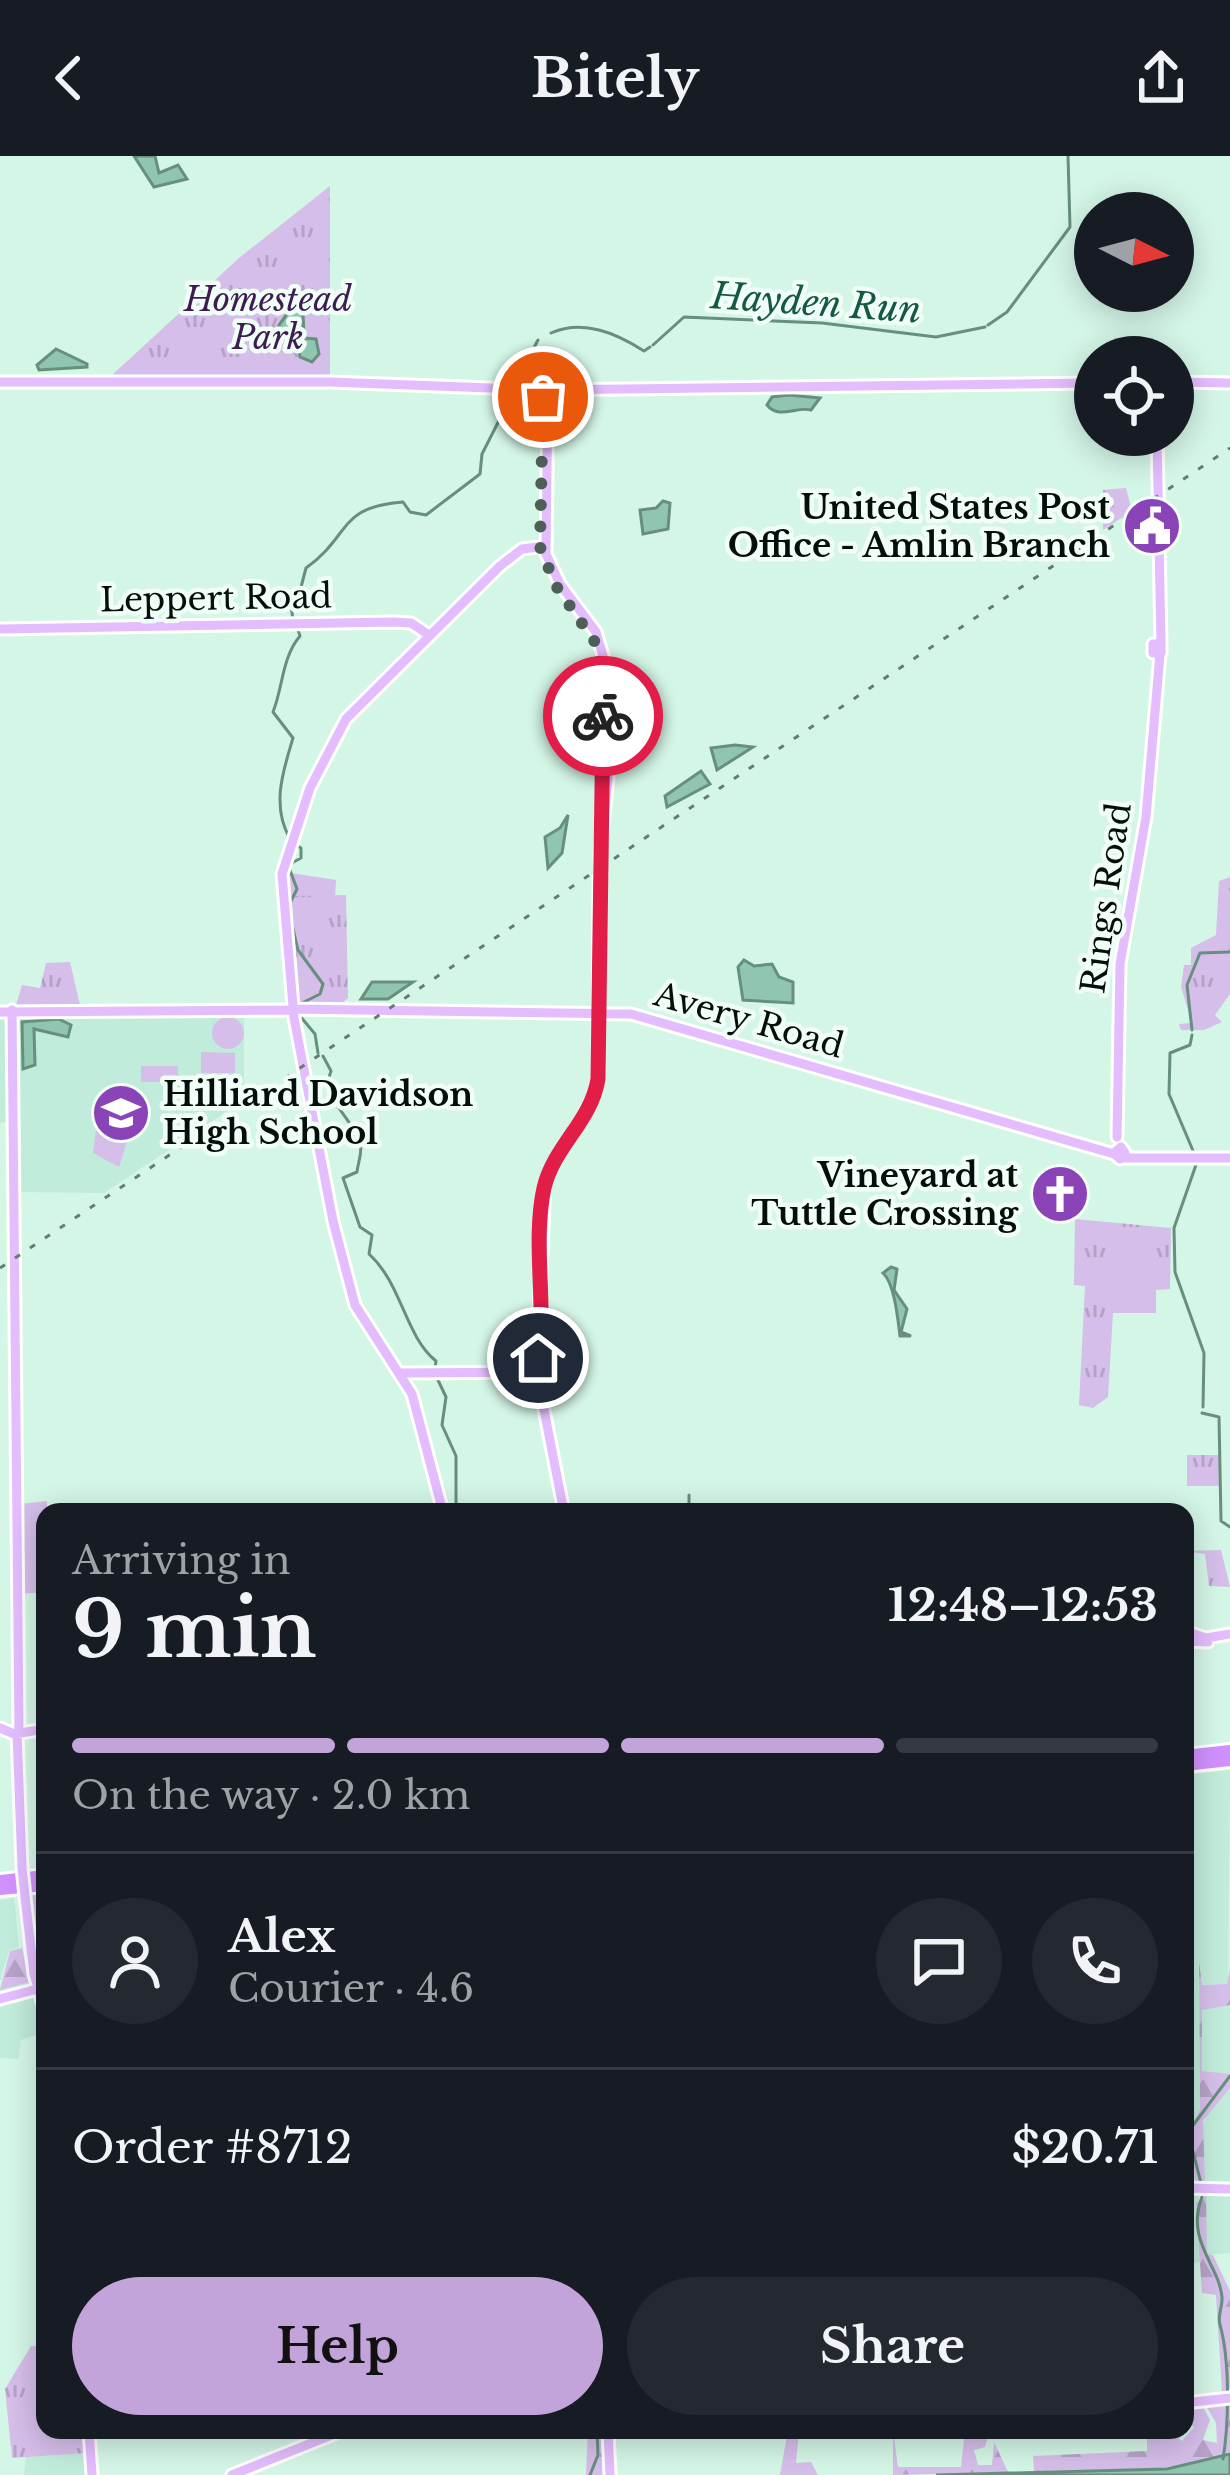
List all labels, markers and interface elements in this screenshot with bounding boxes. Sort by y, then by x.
icon: back [36,45,102,111]
text: Bitely [531,45,699,112]
icon: share [1128,45,1194,111]
north arrow [1074,192,1194,312]
map controls [1074,192,1194,456]
water label: Hayden Run [707,273,923,333]
park label: Homestead Park [183,279,352,358]
button: locate [1074,336,1194,456]
pin [492,346,594,448]
icon: bag [510,364,576,430]
place label: United States Post Office - Amlin Branch [728,487,1110,566]
public building icon: United States Post Office - Amlin Branch [1121,495,1183,557]
street label: Leppert Road [100,575,332,621]
courier [543,656,663,776]
icon: bike [570,683,636,749]
street label: Rings Road [1072,800,1140,996]
street label: Avery Road [649,973,848,1067]
place label: Hilliard Davidson High School [163,1074,473,1153]
school or university icon: Hilliard Davidson High School [90,1082,152,1144]
place label: Vineyard at Tuttle Crossing [751,1155,1019,1234]
church icon: Vineyard at Tuttle Crossing [1029,1163,1091,1225]
pin [487,1307,589,1409]
icon: home [505,1325,571,1391]
text: Arriving in [72,1536,291,1585]
text: 12:48–12:53 [888,1577,1158,1633]
text: 9 min [72,1581,316,1678]
text: On the way · 2.0 km [72,1771,470,1820]
button: person [72,1898,198,2024]
button: chat [876,1898,1002,2024]
button: phone [1032,1898,1158,2024]
text: Alex [228,1908,335,1964]
text: Courier · 4.6 [228,1964,474,2013]
text: Order #8712 [72,2119,353,2175]
text: $20.71 [1012,2119,1158,2175]
button: Help [72,2277,603,2415]
button: Share [627,2277,1158,2415]

